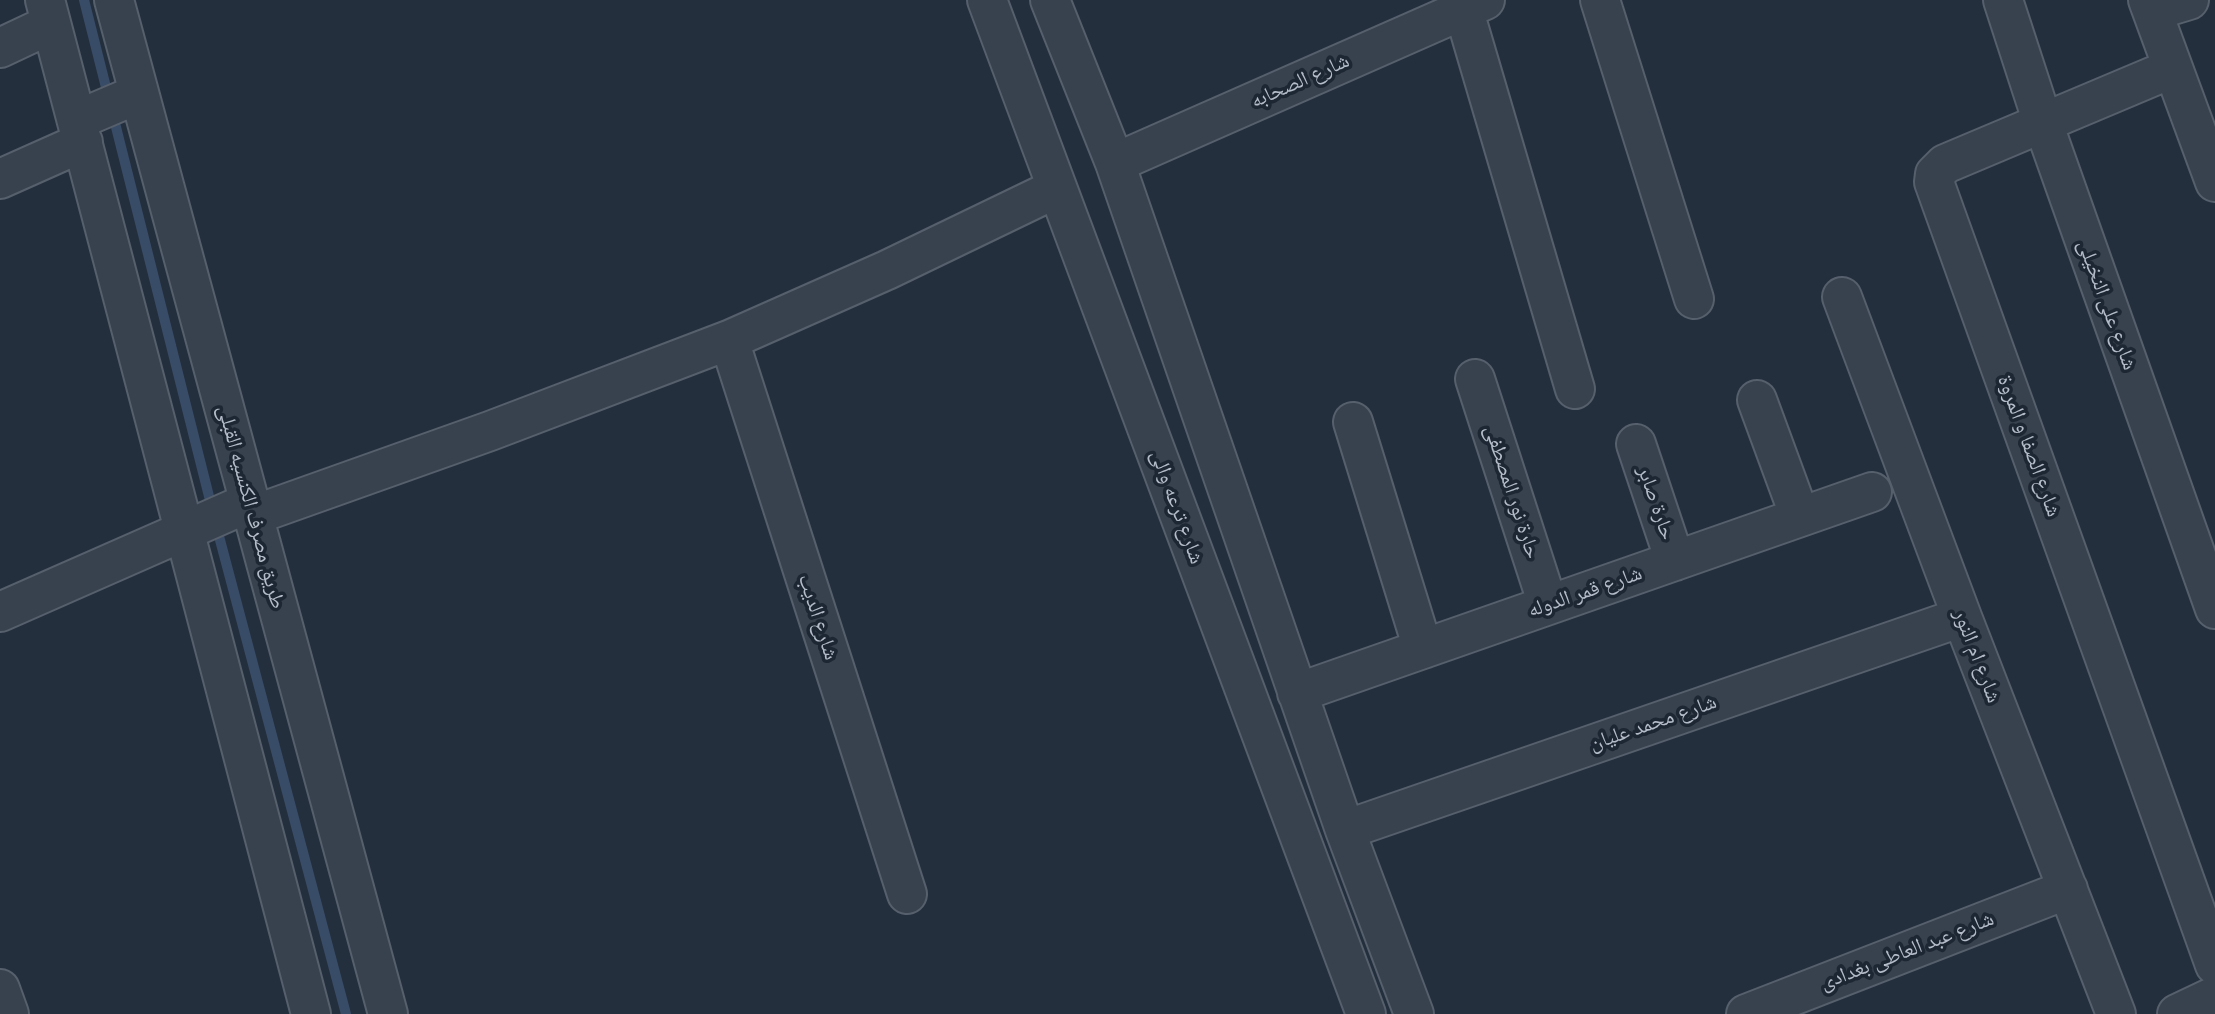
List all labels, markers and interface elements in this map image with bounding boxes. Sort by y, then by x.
street label: شارع الصحابه [1247,48,1353,114]
street label: شارع على النخيلى [2072,236,2142,374]
street label: شارع الصفا و المروة [1992,372,2066,520]
street label: طريق مصرف الكنسيه القبلى [212,403,290,611]
street label: حارة نور المصطفى [1479,422,1545,562]
street label: شارع ترعه والى [1145,447,1209,567]
street label: حارة صابر [1632,463,1680,543]
street label: شارع قمر الدوله [1525,561,1645,623]
street label: شارع الديب [792,571,844,663]
street label: شارع ام النور [1948,605,2006,707]
street label: شارع محمد عليان [1586,689,1720,757]
street label: شارع عبد العاطى بغدادى [1816,906,1998,996]

